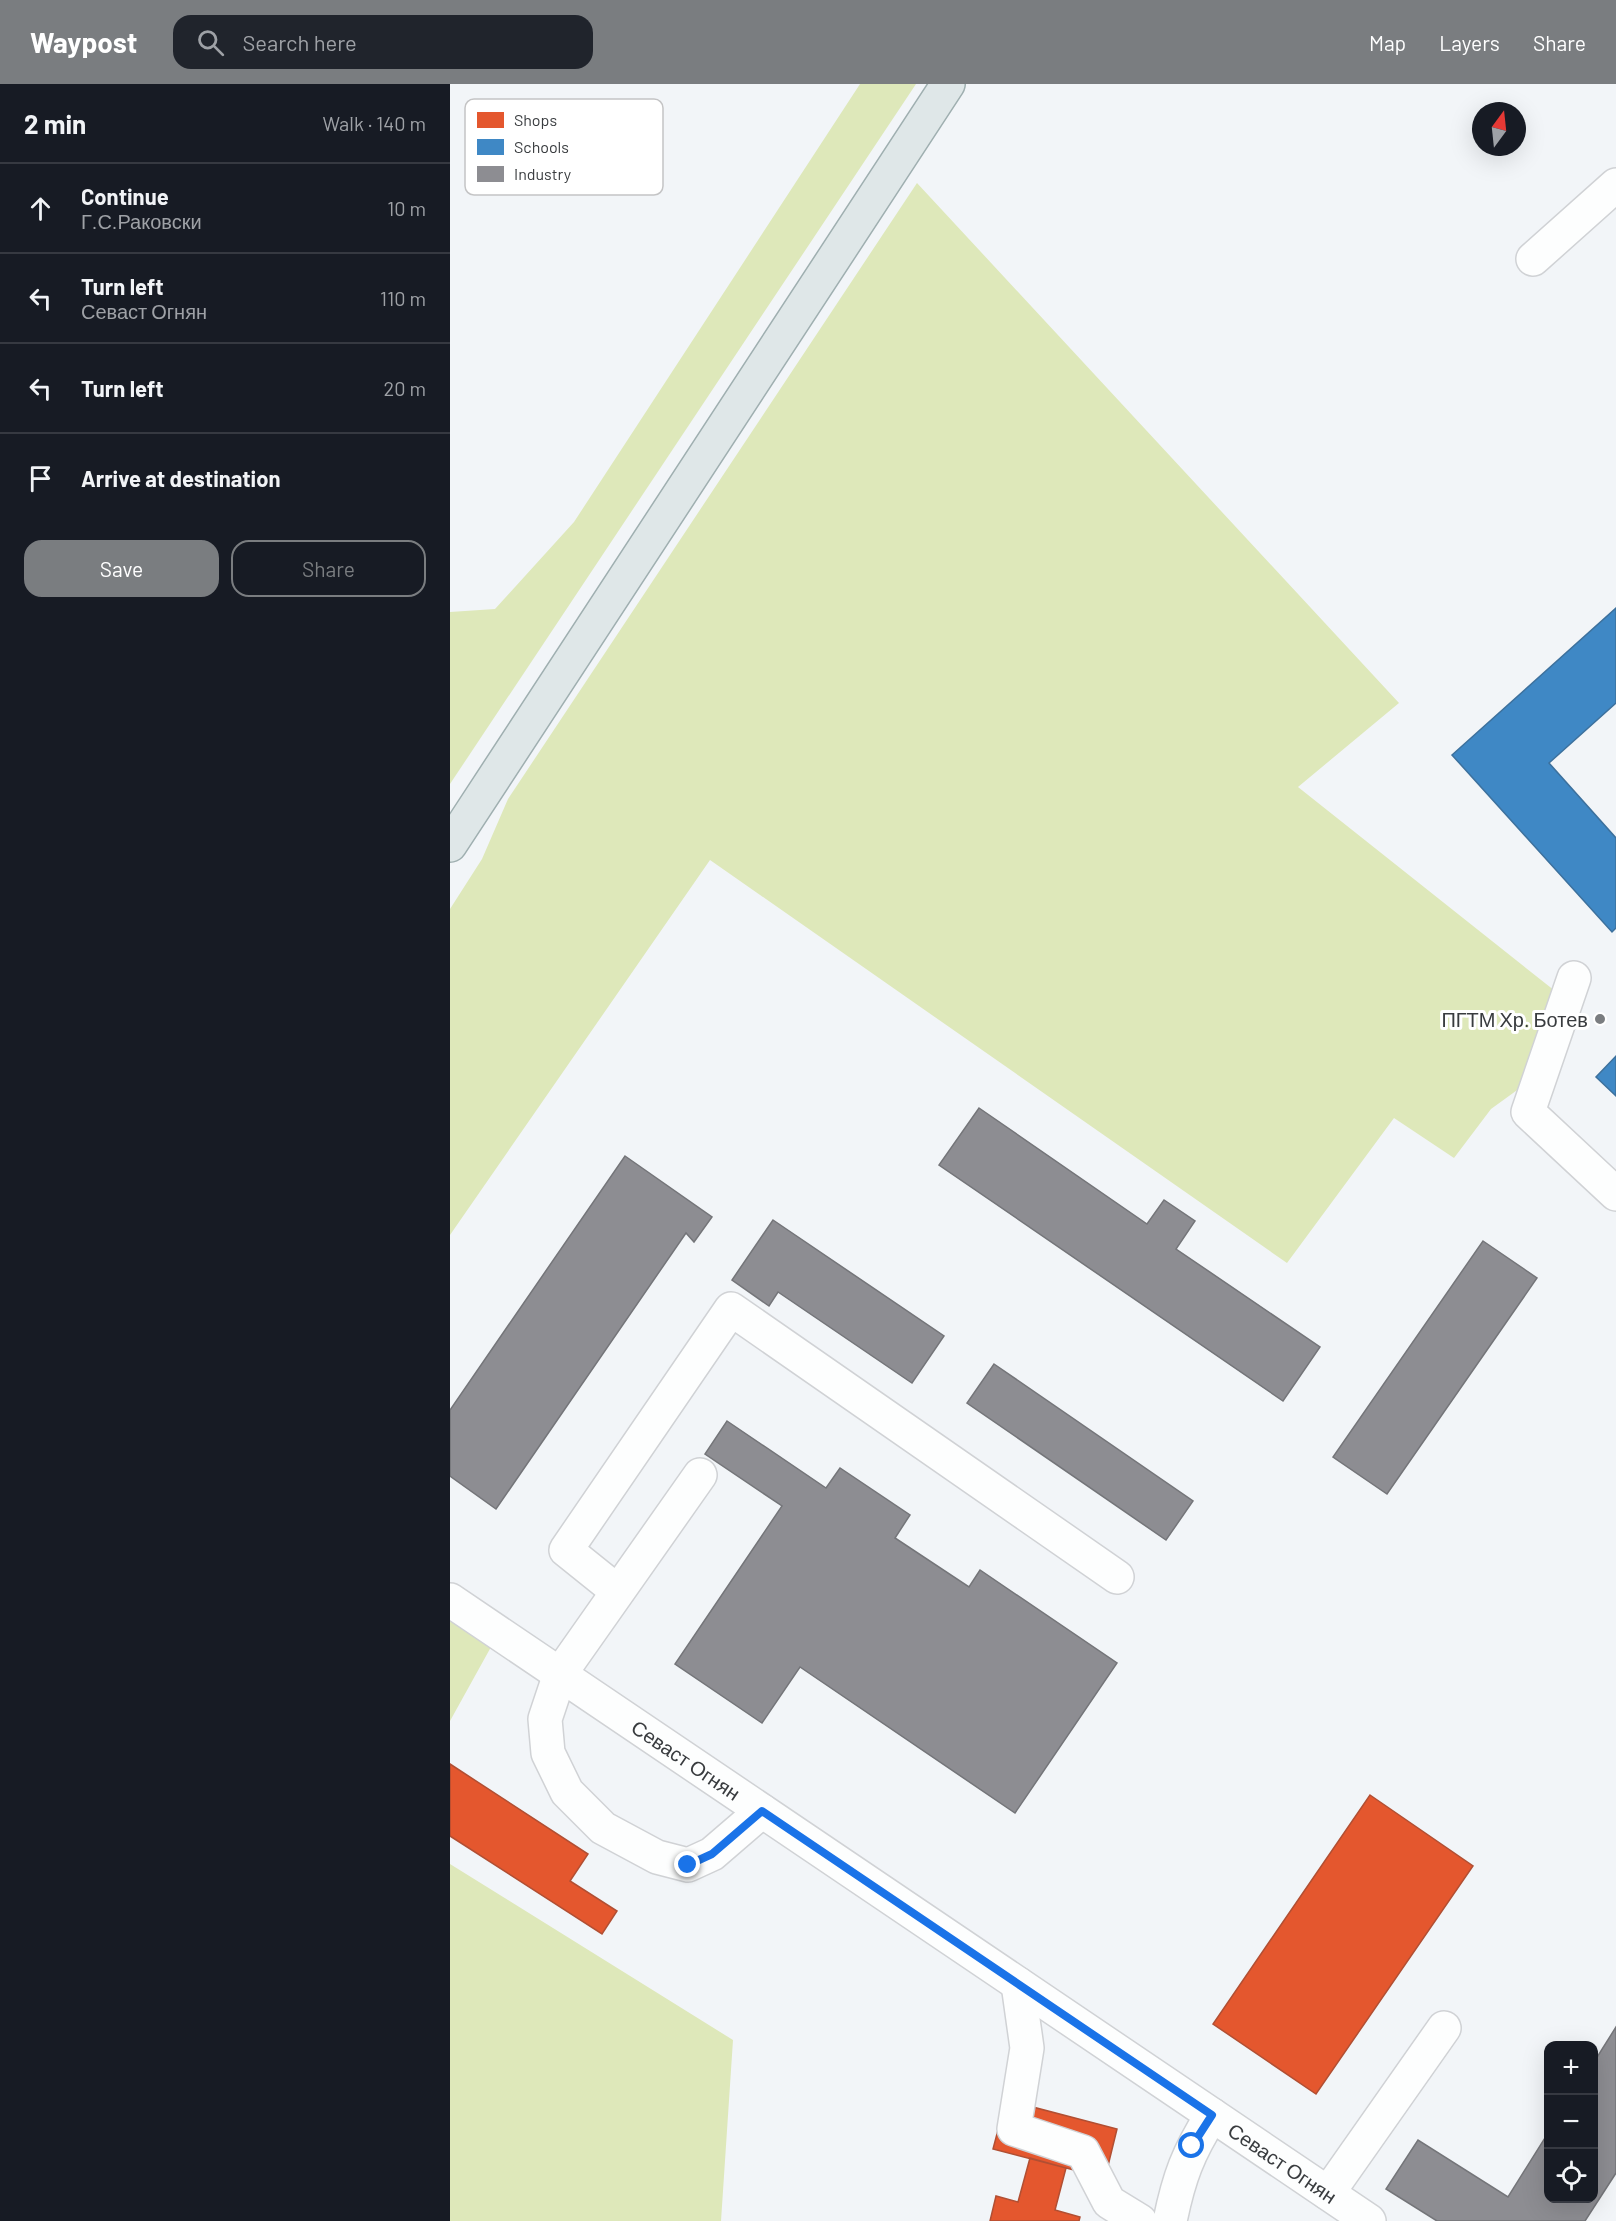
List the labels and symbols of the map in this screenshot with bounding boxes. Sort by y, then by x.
legend [465,99,663,195]
north arrow [1472,102,1526,156]
text: Shops [514,110,557,129]
text: Schools [514,137,569,156]
text: Industry [514,164,572,183]
place label: ПГТМ Хр. Ботев [1441,1007,1588,1031]
marker: ПГТМ Хр. Ботев [1593,1012,1607,1026]
street label: Севаст Огнян [627,1714,745,1805]
route end [674,1851,700,1877]
street label: Севаст Огнян [1224,2117,1342,2208]
route start [1178,2132,1204,2158]

